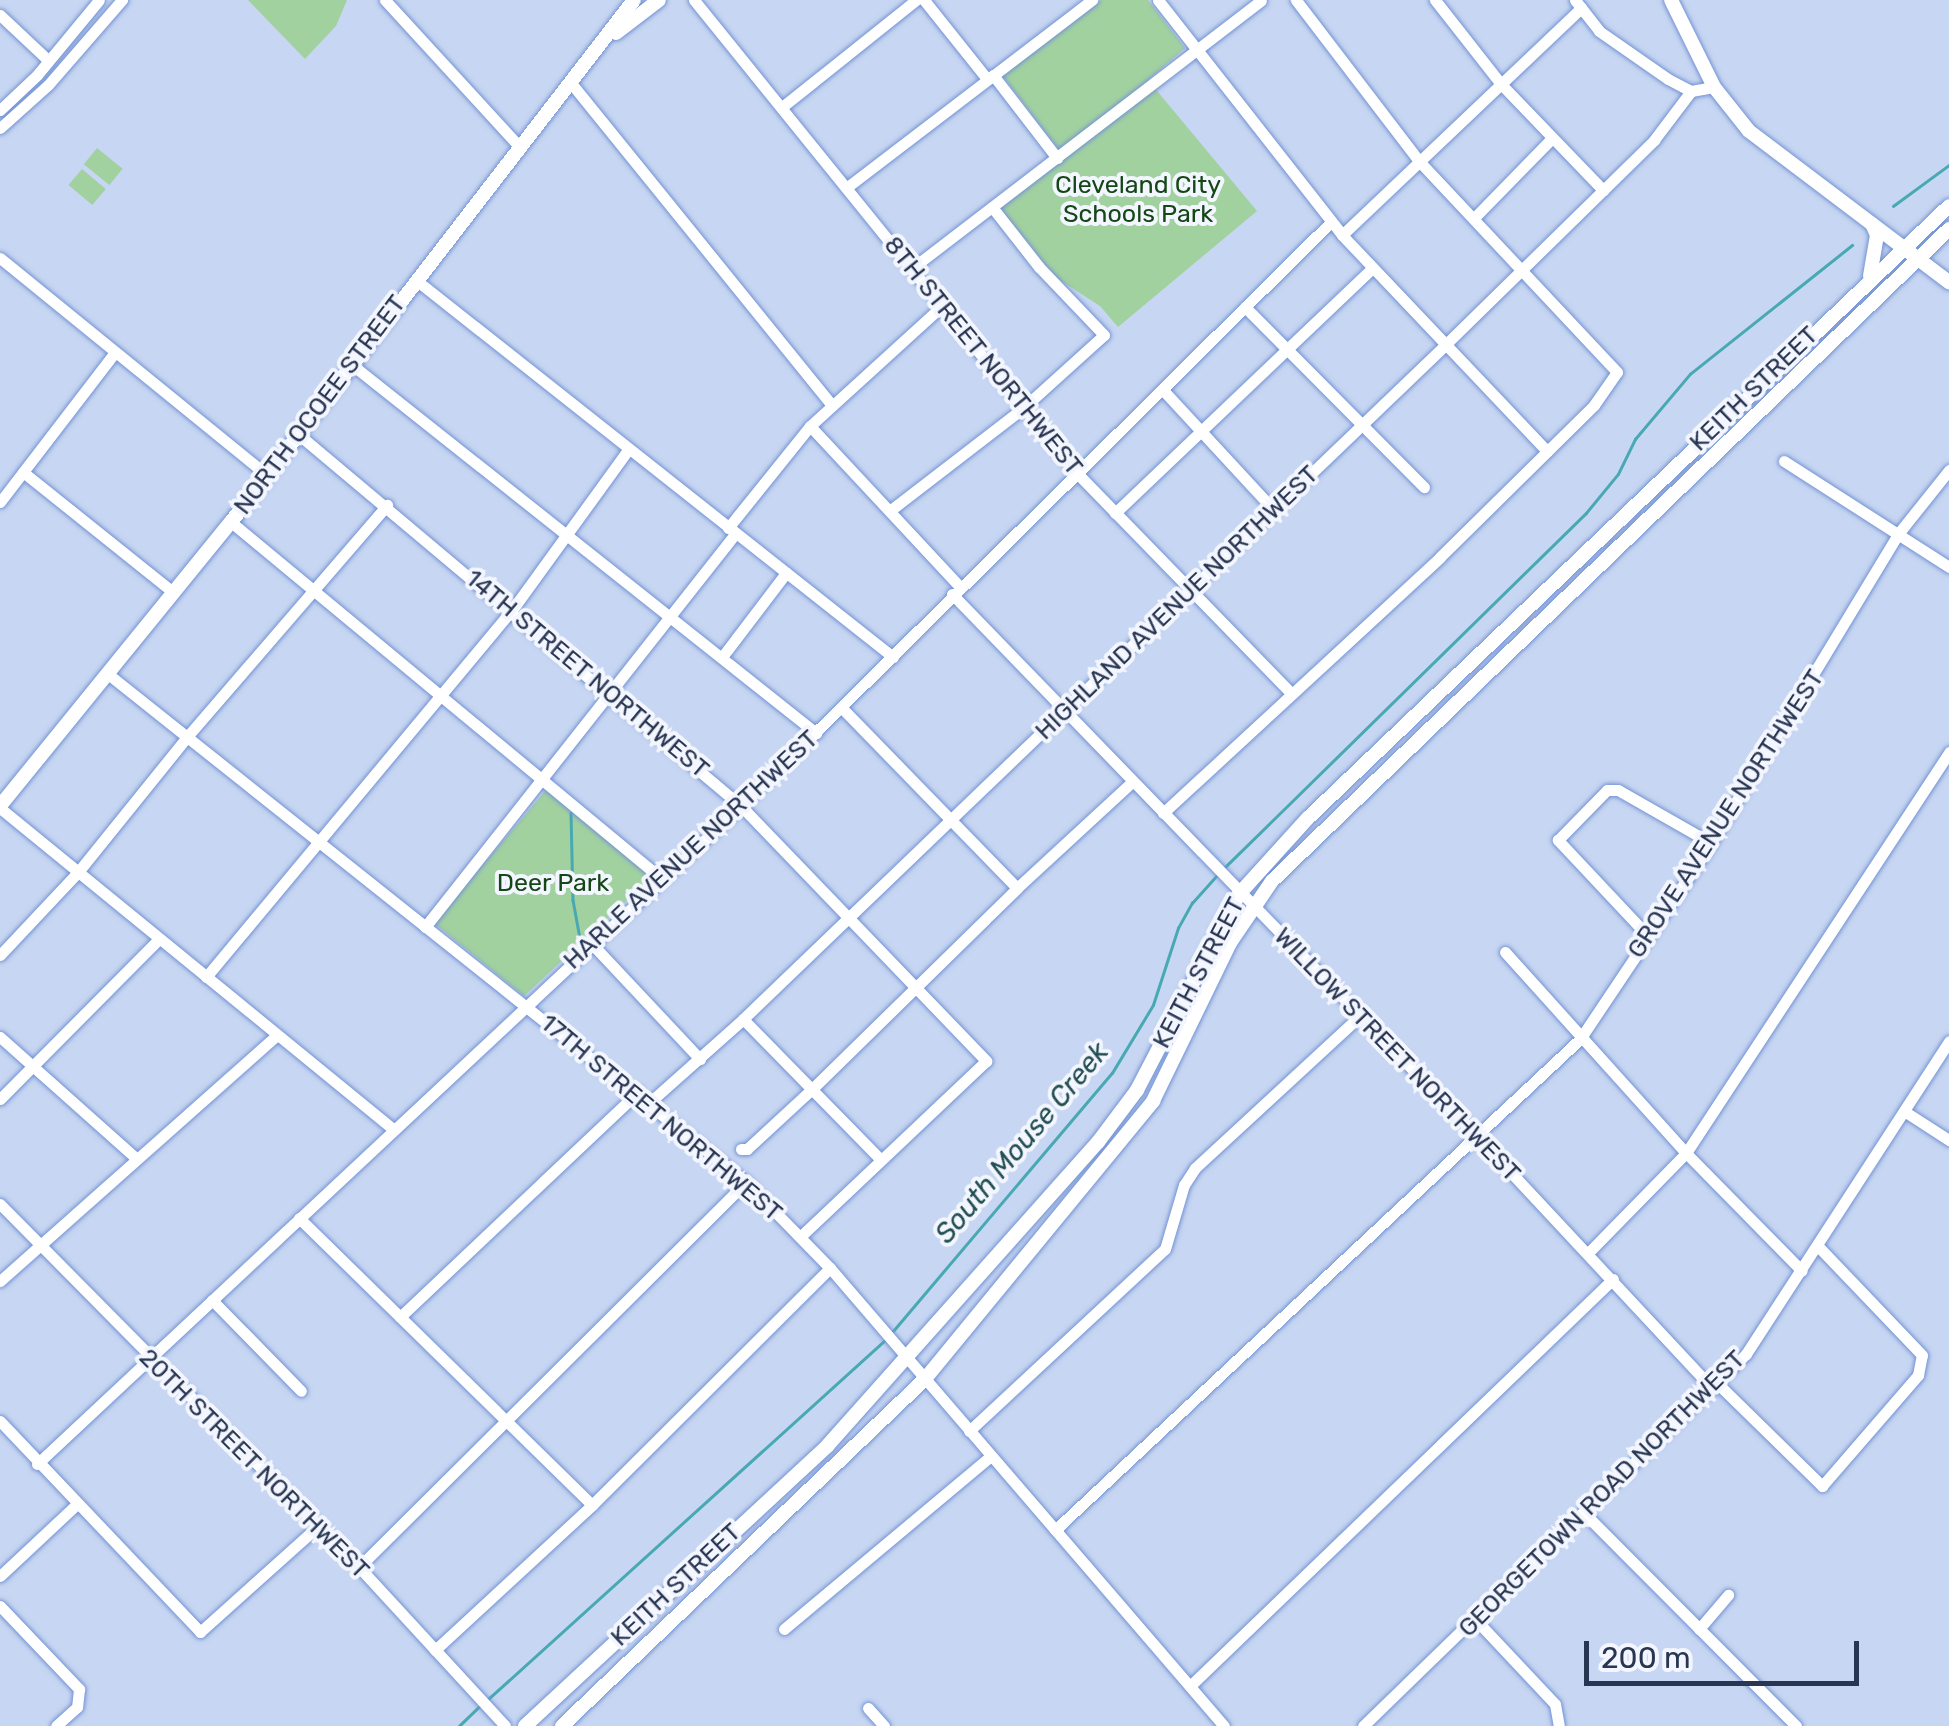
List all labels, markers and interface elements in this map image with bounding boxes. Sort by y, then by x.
park label: Cleveland City Schools Park [1055,171,1221,230]
street label: 8TH STREET NORTHWEST [877,230,1089,482]
street label: NORTH OCOEE STREET [228,289,412,521]
street label: KEITH STREET [1684,320,1824,458]
street label: HIGHLAND AVENUE NORTHWEST [1029,459,1325,747]
street label: 14TH STREET NORTHWEST [459,563,715,785]
street label: GROVE AVENUE NORTHWEST [1621,664,1831,964]
street label: HARLE AVENUE NORTHWEST [557,724,825,976]
park label: Deer Park [497,868,609,898]
street label: KEITH STREET [1147,892,1251,1054]
street label: WILLOW STREET NORTHWEST [1267,921,1527,1189]
street label: 17TH STREET NORTHWEST [534,1008,788,1228]
water label: South Mouse Creek [928,1036,1116,1250]
street label: 20TH STREET NORTHWEST [132,1342,376,1586]
street label: GEORGETOWN ROAD NORTHWEST [1453,1345,1751,1643]
street label: KEITH STREET [605,1517,747,1653]
scale bar [1589,1621,1864,1683]
text: 200 m [1601,1640,1691,1676]

